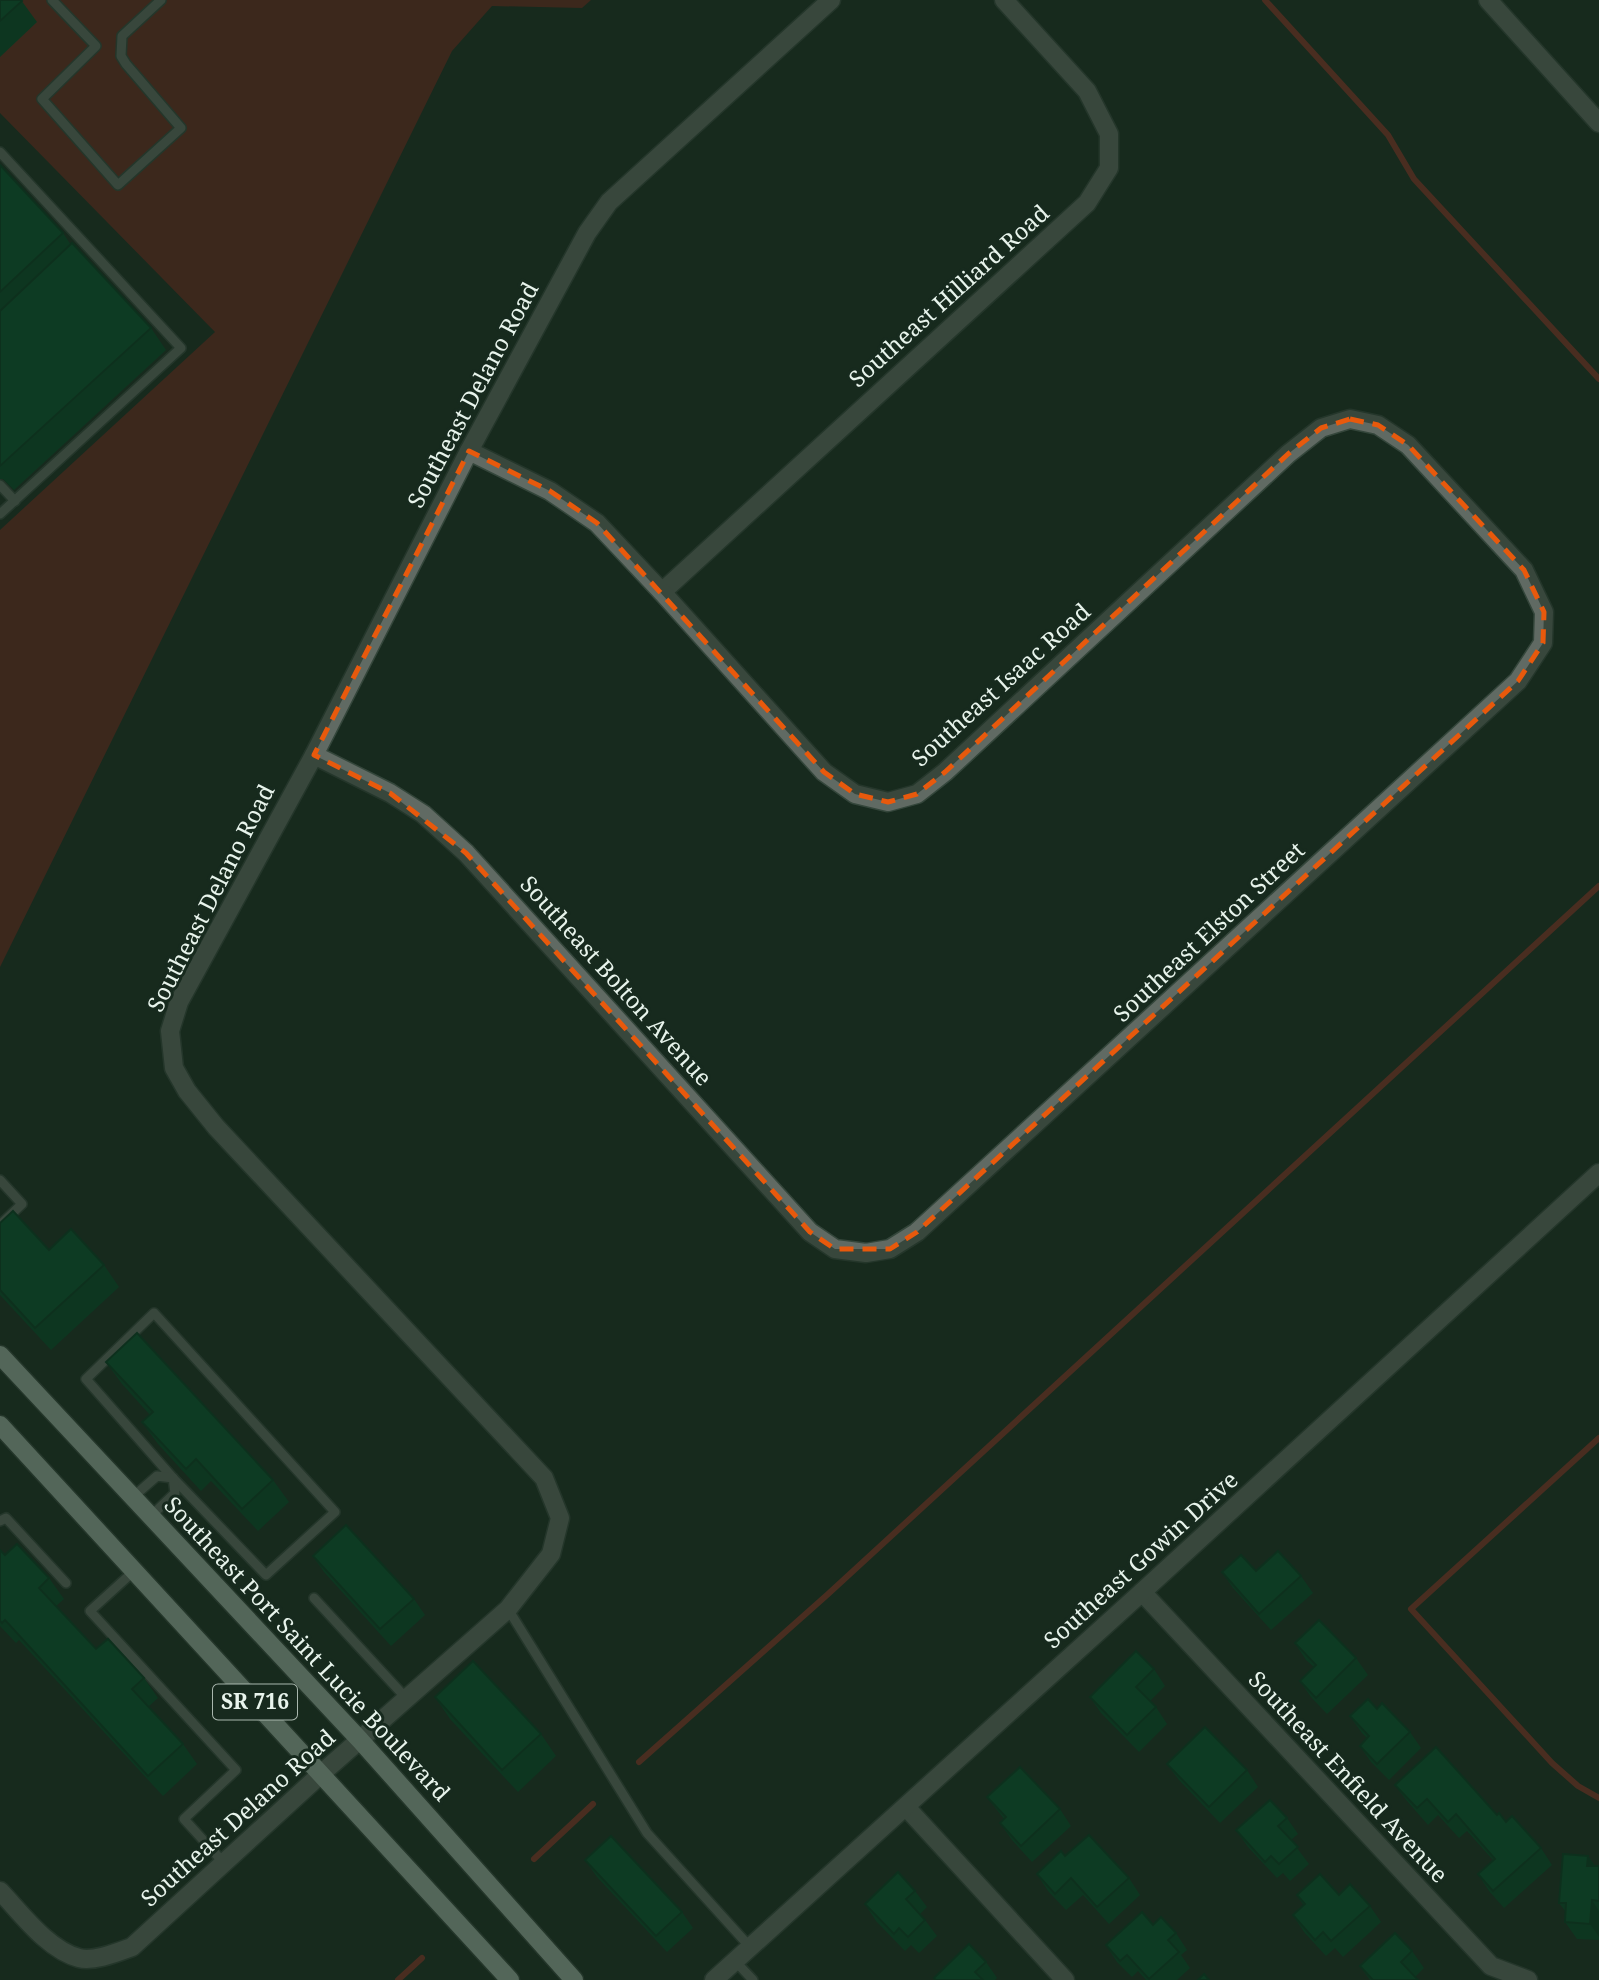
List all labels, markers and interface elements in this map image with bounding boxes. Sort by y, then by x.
street label: Southeast Hilliard Road [841,197,1055,394]
street label: Southeast Delano Road [399,276,545,513]
street label: Southeast Isaac Road [904,595,1097,773]
street label: Southeast Delano Road [139,778,281,1017]
street label: Southeast Elston Street [1106,834,1311,1029]
street label: Southeast Bolton Avenue [514,868,720,1092]
street label: Southeast Gowin Drive [1036,1463,1244,1655]
street label: Southeast Port Saint Lucie Boulevard [158,1489,458,1808]
street label: Southeast Enfield Avenue [1242,1663,1456,1889]
road number: SR 716 [213,1684,297,1720]
street label: Southeast Delano Road [133,1721,341,1913]

